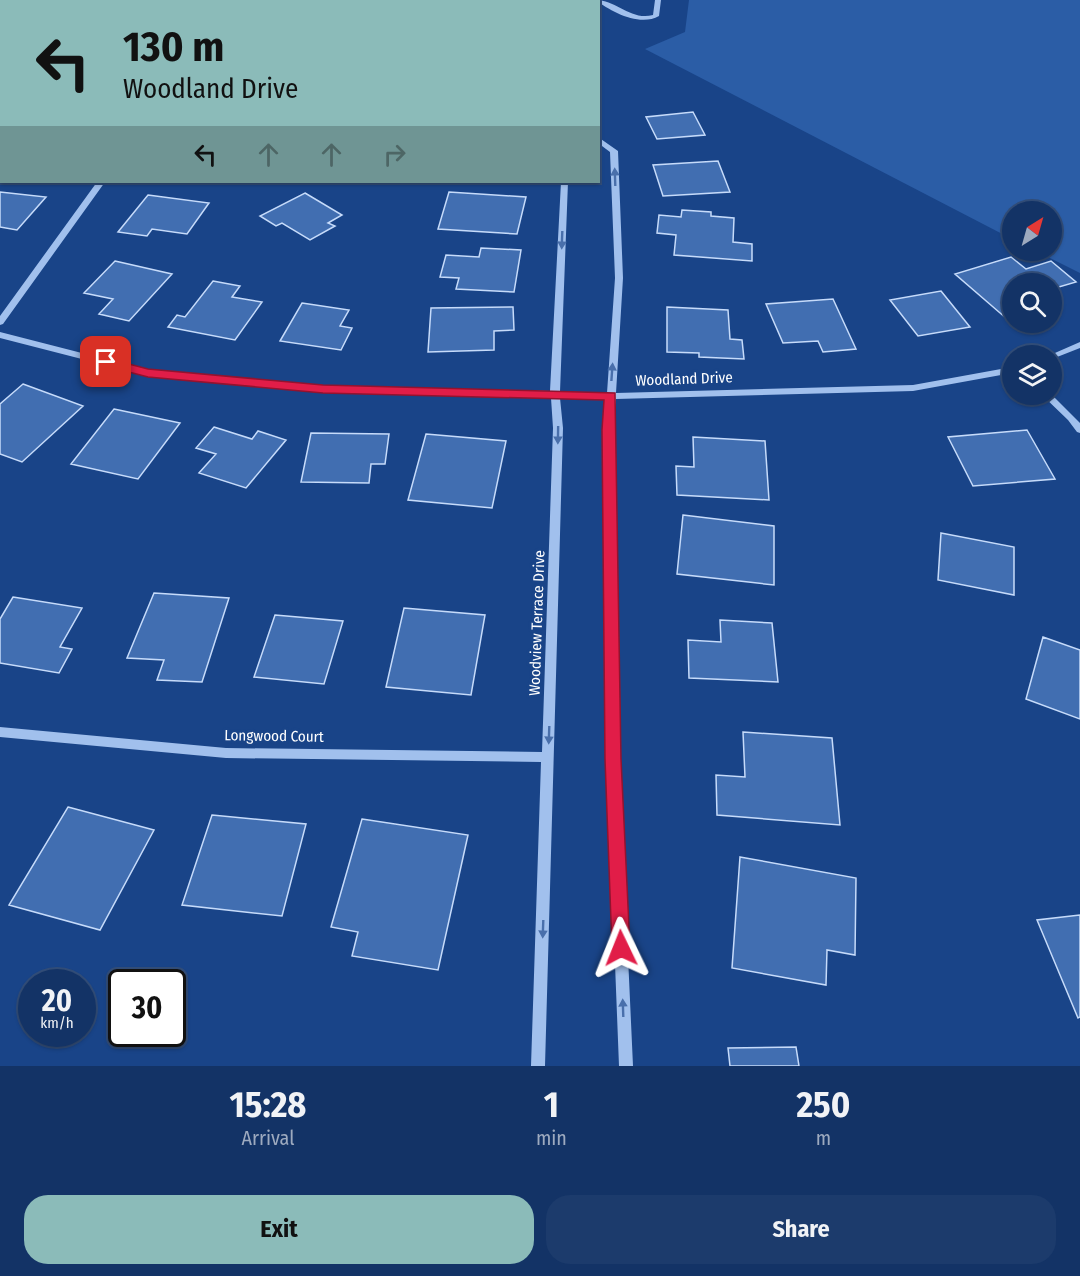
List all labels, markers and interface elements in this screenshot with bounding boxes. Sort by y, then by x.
text: 130 m [123,22,224,72]
icon: left [24,24,102,102]
text: Woodland Drive [123,73,298,105]
icon: left [189,138,222,171]
icon: ahead [252,138,285,171]
icon: ahead [315,138,348,171]
icon: right [378,138,411,171]
one-way arrow [611,168,620,187]
north arrow [1002,201,1062,261]
map controls [1002,201,1062,405]
one-way arrow [558,230,567,249]
button: search [1002,273,1062,333]
pin [80,336,131,387]
icon: arrive [89,345,122,378]
button: layers [1002,345,1062,405]
one-way arrow [608,362,617,381]
street label: Woodland Drive [635,368,733,390]
one-way arrow [553,425,563,444]
street label: Woodview Terrace Drive [525,550,549,696]
one-way arrow [544,725,554,744]
street label: Longwood Court [224,726,324,746]
position arrow [589,916,653,980]
one-way arrow [538,920,547,939]
speed limit sign: 30 [108,969,186,1047]
text: 20 [42,983,72,1019]
one-way arrow [619,998,628,1017]
text: km/h [40,1014,74,1032]
text: 15:28 [230,1083,306,1127]
text: 1 [544,1083,559,1127]
text: 250 [796,1083,850,1127]
text: Arrival [241,1126,294,1150]
text: min [536,1126,567,1150]
text: m [816,1126,831,1150]
button: Exit [24,1195,534,1264]
button: Share [546,1195,1056,1264]

